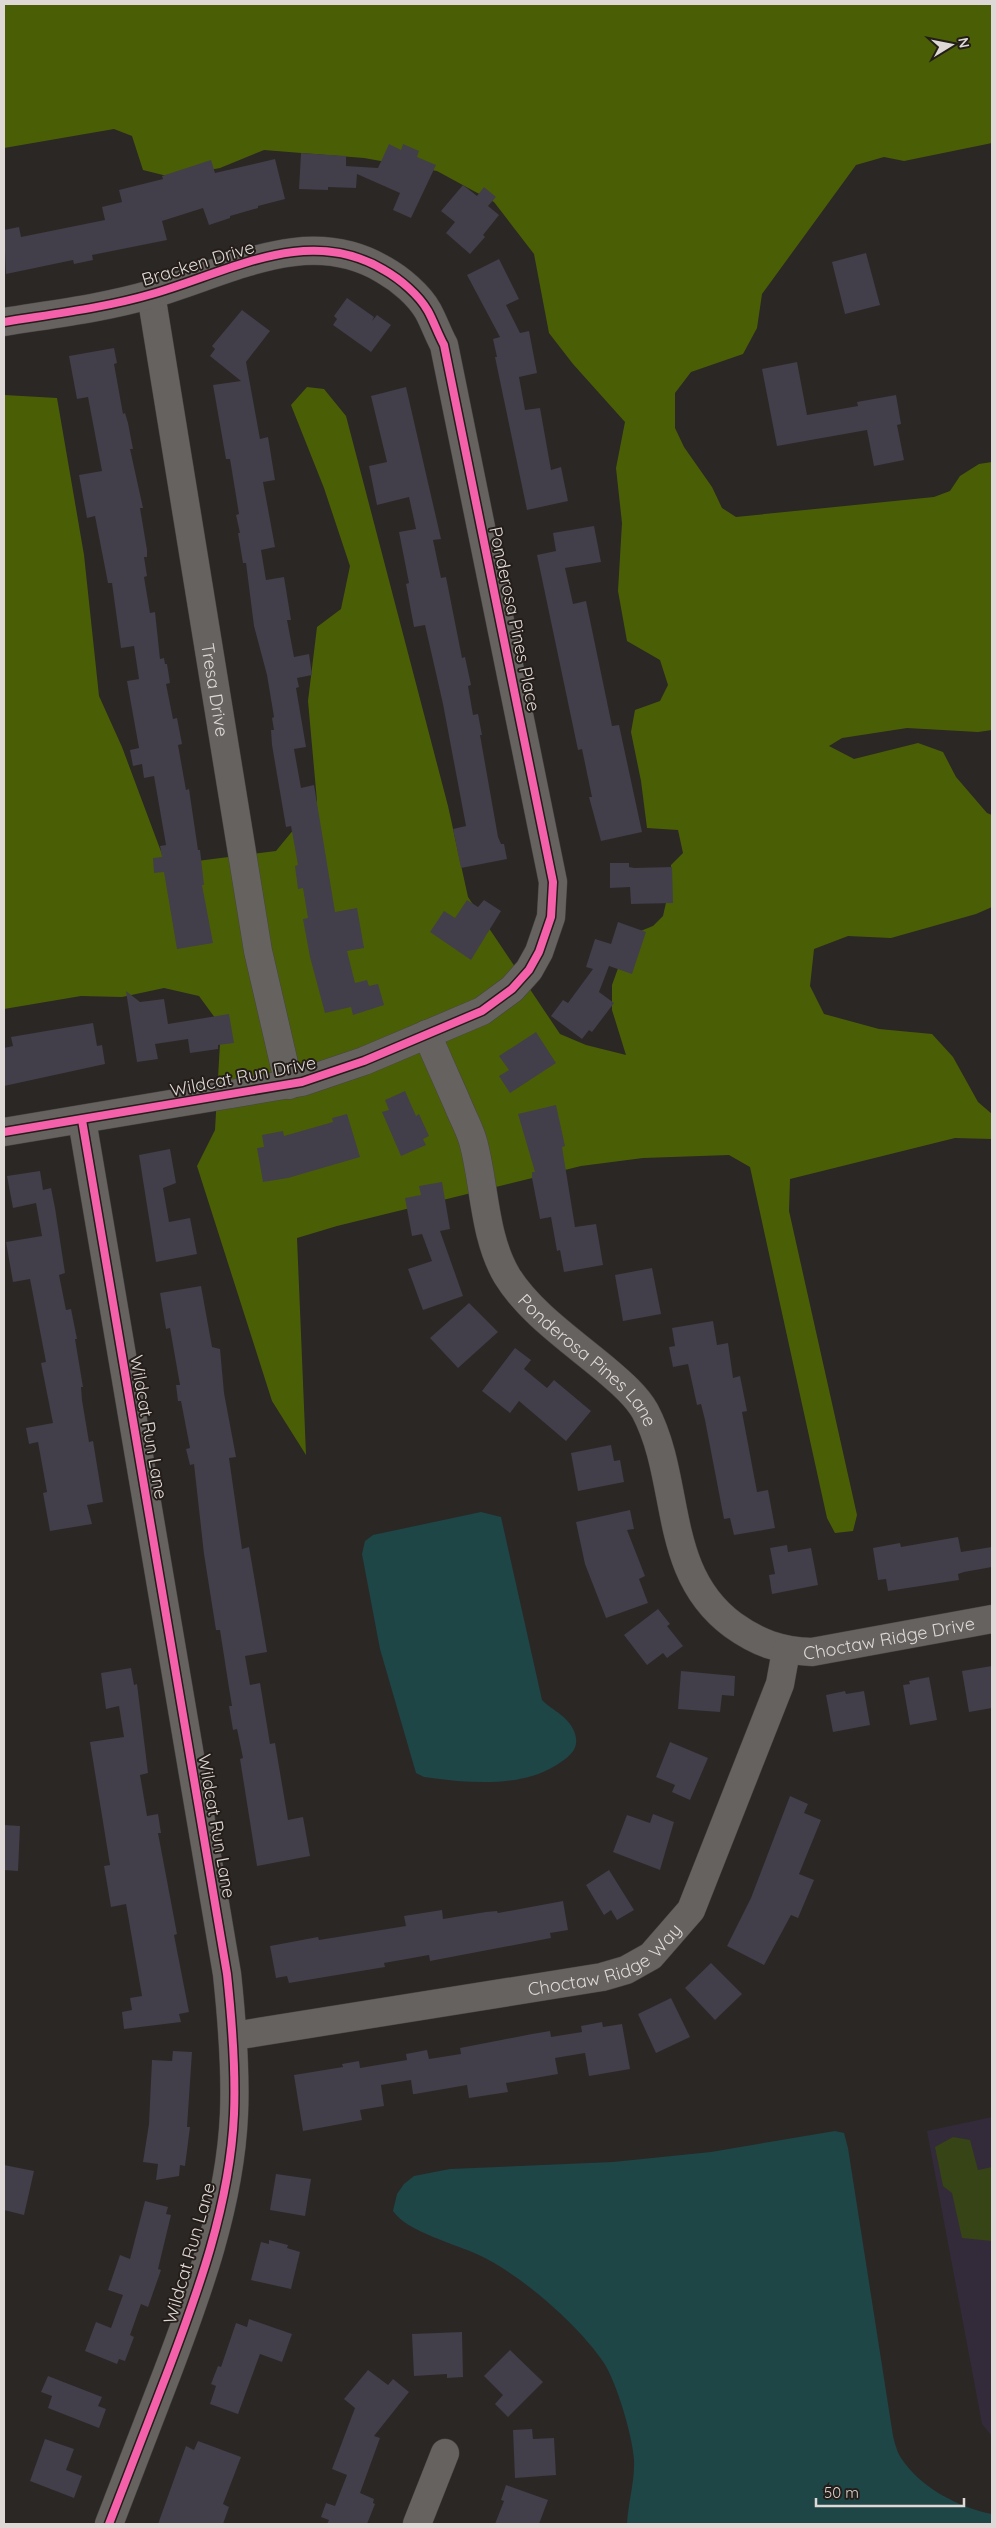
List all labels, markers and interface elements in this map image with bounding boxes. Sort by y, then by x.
north arrow [926,20,976,70]
text: N [954,36,974,49]
street label: Bracken Drive [139,235,257,291]
street label: Ponderosa Pines Place [484,524,546,714]
street label: Tresa Drive [197,641,234,738]
street label: Wildcat Run Drive [168,1051,318,1101]
street label: Ponderosa Pines Lane [514,1289,662,1430]
street label: Wildcat Run Lane [125,1353,173,1501]
street label: Choctaw Ridge Drive [803,1611,977,1664]
street label: Wildcat Run Lane [193,1752,241,1900]
street label: Choctaw Ridge Way [526,1918,686,2000]
street label: Wildcat Run Lane [158,2180,220,2326]
scale bar [816,2476,964,2508]
text: 50 m [824,2483,859,2502]

